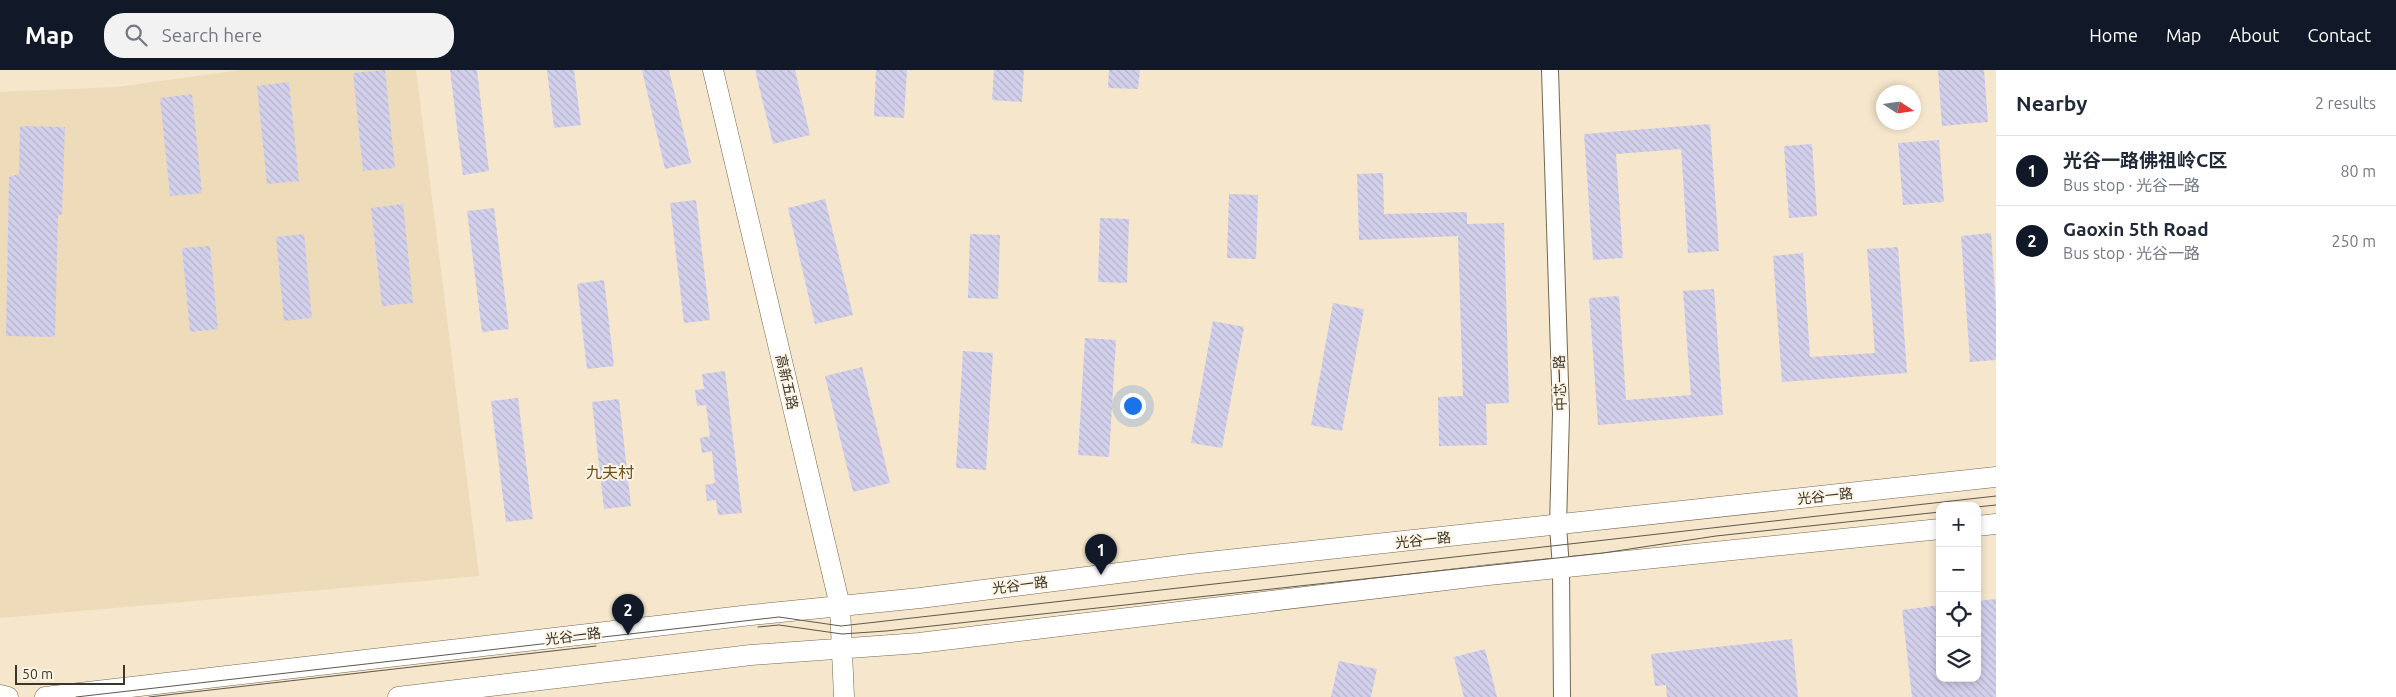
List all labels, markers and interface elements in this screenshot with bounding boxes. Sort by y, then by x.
search box [104,13,454,58]
icon: search [122,21,150,49]
text: Map [25,22,74,49]
text: Search here [162,24,262,46]
text: Home [2089,25,2138,45]
text: Map [2166,25,2201,45]
text: About [2229,25,2279,45]
text: Contact [2307,25,2371,45]
north arrow [1876,85,1921,130]
text: Nearby [2016,91,2087,115]
text: 2 results [2315,94,2376,112]
text: 光谷一路佛祖岭C区 [2063,149,2227,171]
text: 1 [2027,162,2037,180]
text: 80 m [2340,162,2376,180]
text: Bus stop · 光谷一路 [2063,176,2200,194]
text: Gaoxin 5th Road [2063,218,2209,240]
text: 2 [2027,232,2037,250]
text: 250 m [2331,232,2376,250]
text: Bus stop · 光谷一路 [2063,244,2200,262]
street label: 高新五路 [773,353,801,411]
street label: 中芯一路 [1551,355,1569,411]
your location [1120,393,1146,419]
district label: 九夫村 [586,463,634,481]
street label: 光谷一路 [1796,485,1854,507]
map controls [1936,502,1981,682]
button: + [1936,502,1981,547]
street label: 光谷一路 [1394,529,1452,551]
pin: 1 [1085,534,1117,575]
button: − [1936,547,1981,592]
street label: 光谷一路 [991,574,1049,596]
button: locate [1936,592,1981,637]
pin: 2 [612,594,644,635]
street label: 光谷一路 [544,625,602,647]
button: layers [1936,637,1981,682]
scale bar [15,662,125,685]
text: 50 m [22,666,53,682]

